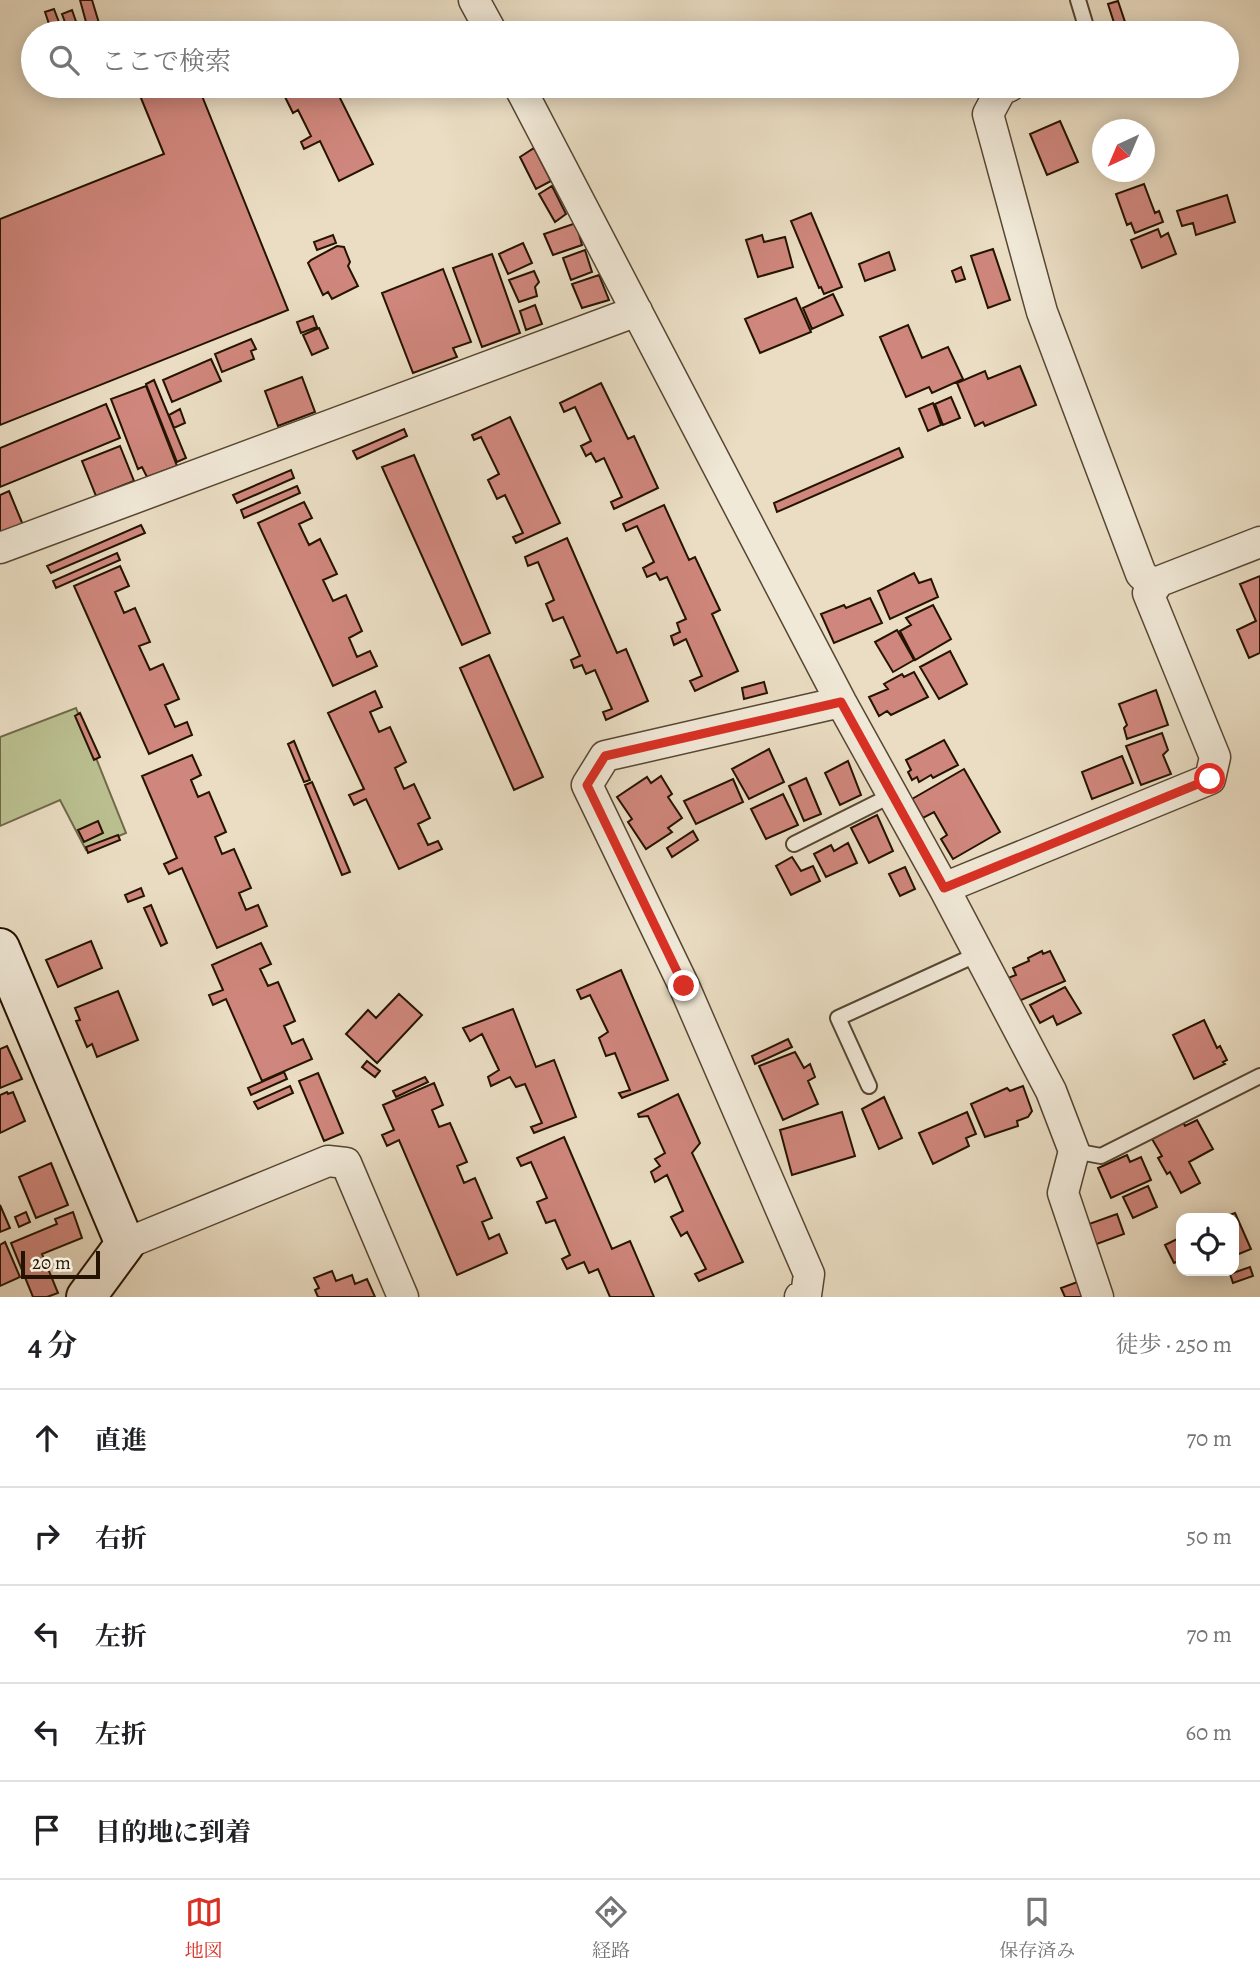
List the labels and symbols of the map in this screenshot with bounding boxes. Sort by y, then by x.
north arrow [1092,119,1155,182]
route start [1194,763,1225,794]
route end [668,970,699,1001]
scale bar [21,1248,100,1280]

